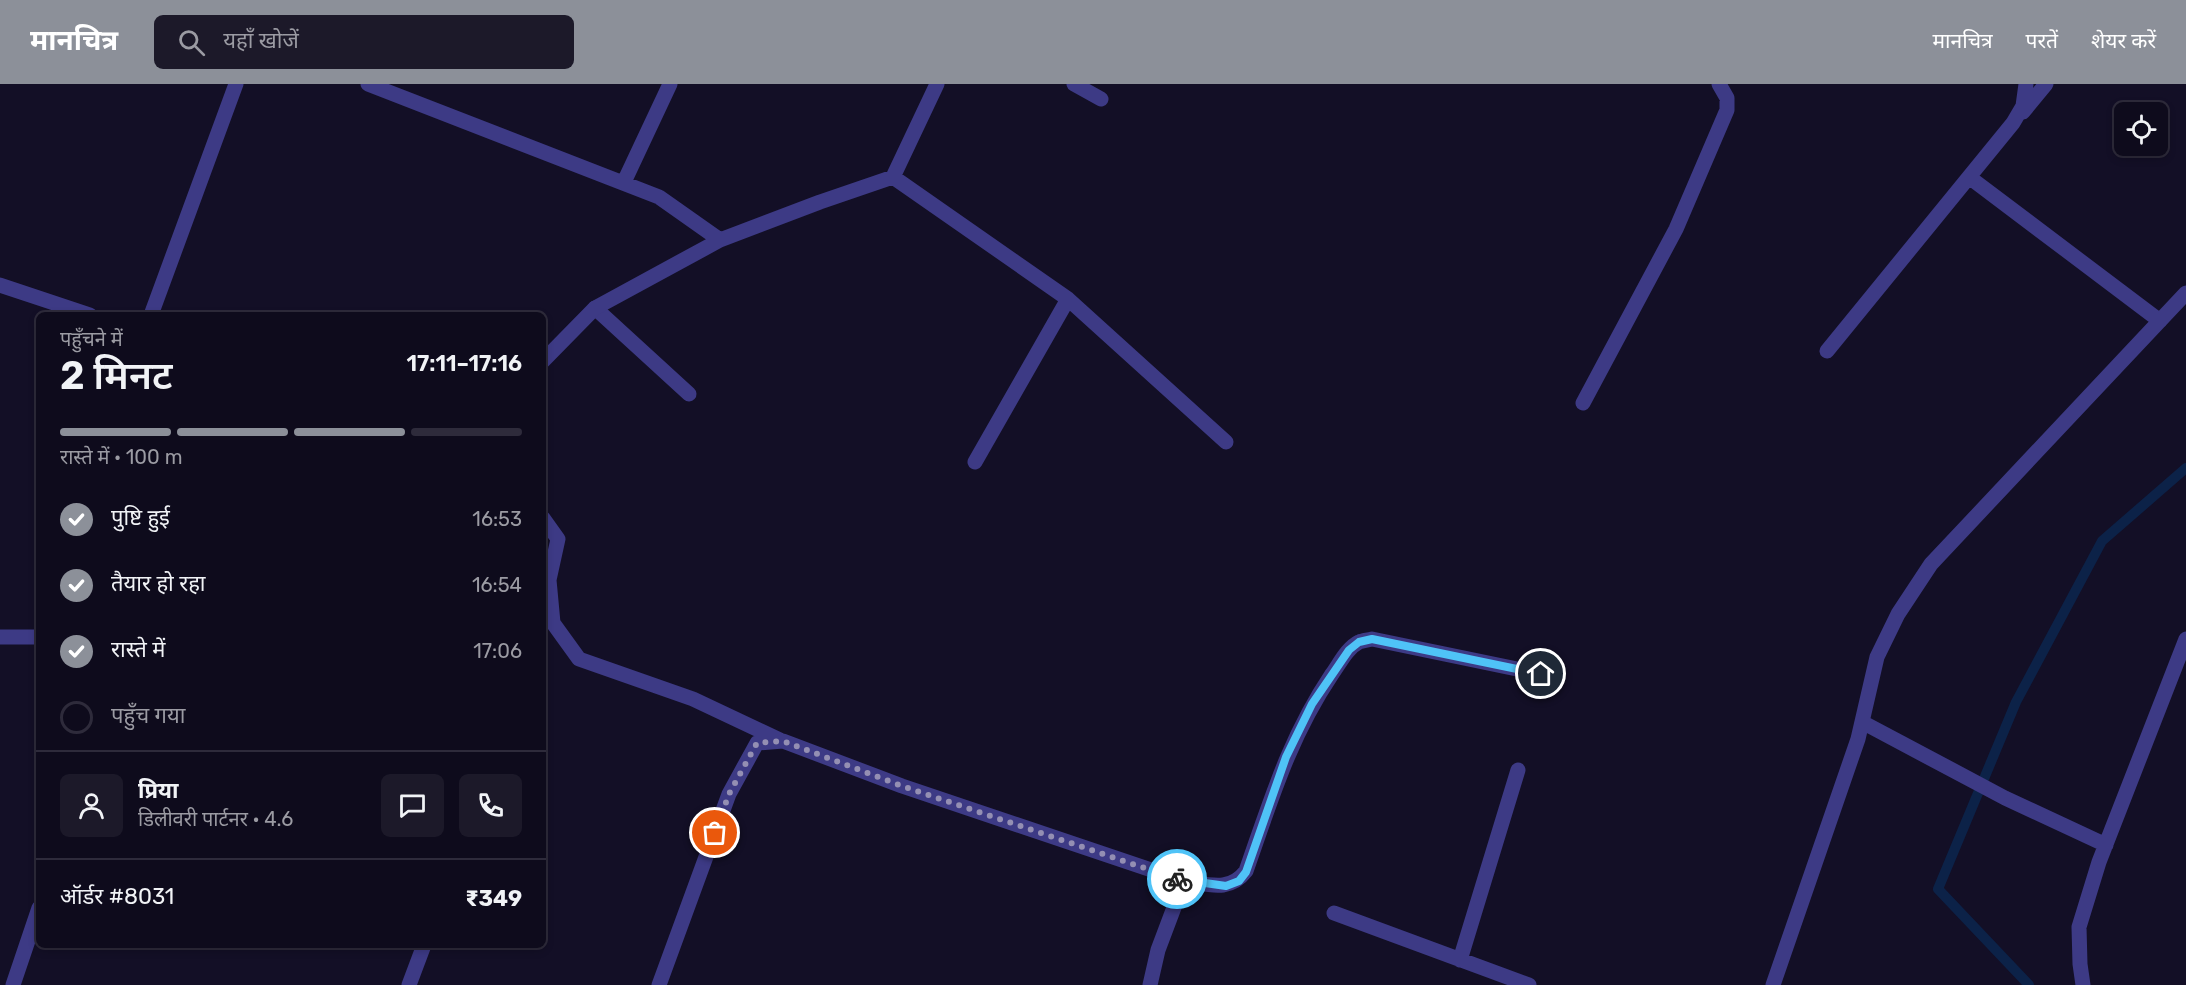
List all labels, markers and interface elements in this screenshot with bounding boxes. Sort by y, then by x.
search box [154,15,574,69]
text: मानचित्र [30,24,118,57]
icon: search [175,26,208,59]
text: यहाँ खोजें [223,27,299,54]
text: मानचित्र [1933,28,1993,53]
text: परतें [2026,28,2058,53]
text: शेयर करें [2091,28,2156,53]
map controls [2114,102,2168,156]
button: locate [2114,102,2168,156]
text: पहुँचने में [60,327,123,351]
text: 17:11–17:16 [406,350,522,377]
text: 2 मिनट [60,353,173,399]
text: रास्ते में · 100 m [60,445,182,469]
icon: check [60,503,93,536]
text: पुष्टि हुई [111,504,170,531]
text: 16:53 [472,507,522,531]
icon: check [60,569,93,602]
text: तैयार हो रहा [111,570,206,597]
text: 16:54 [472,573,522,597]
icon: check [60,635,93,668]
text: रास्ते में [111,636,165,663]
text: 17:06 [473,639,522,663]
pin [1515,648,1566,699]
icon: home [1524,657,1557,690]
text: पहुँच गया [111,702,185,729]
button: person [60,774,123,837]
button: chat [381,774,444,837]
button: phone [459,774,522,837]
text: प्रिया [138,777,178,804]
text: डिलीवरी पार्टनर · 4.6 [138,807,293,831]
pin [689,807,740,858]
icon: bag [698,816,731,849]
courier [1147,849,1207,909]
icon: bike [1161,863,1194,896]
text: ऑर्डर #8031 [60,883,174,910]
text: ₹349 [465,885,522,912]

